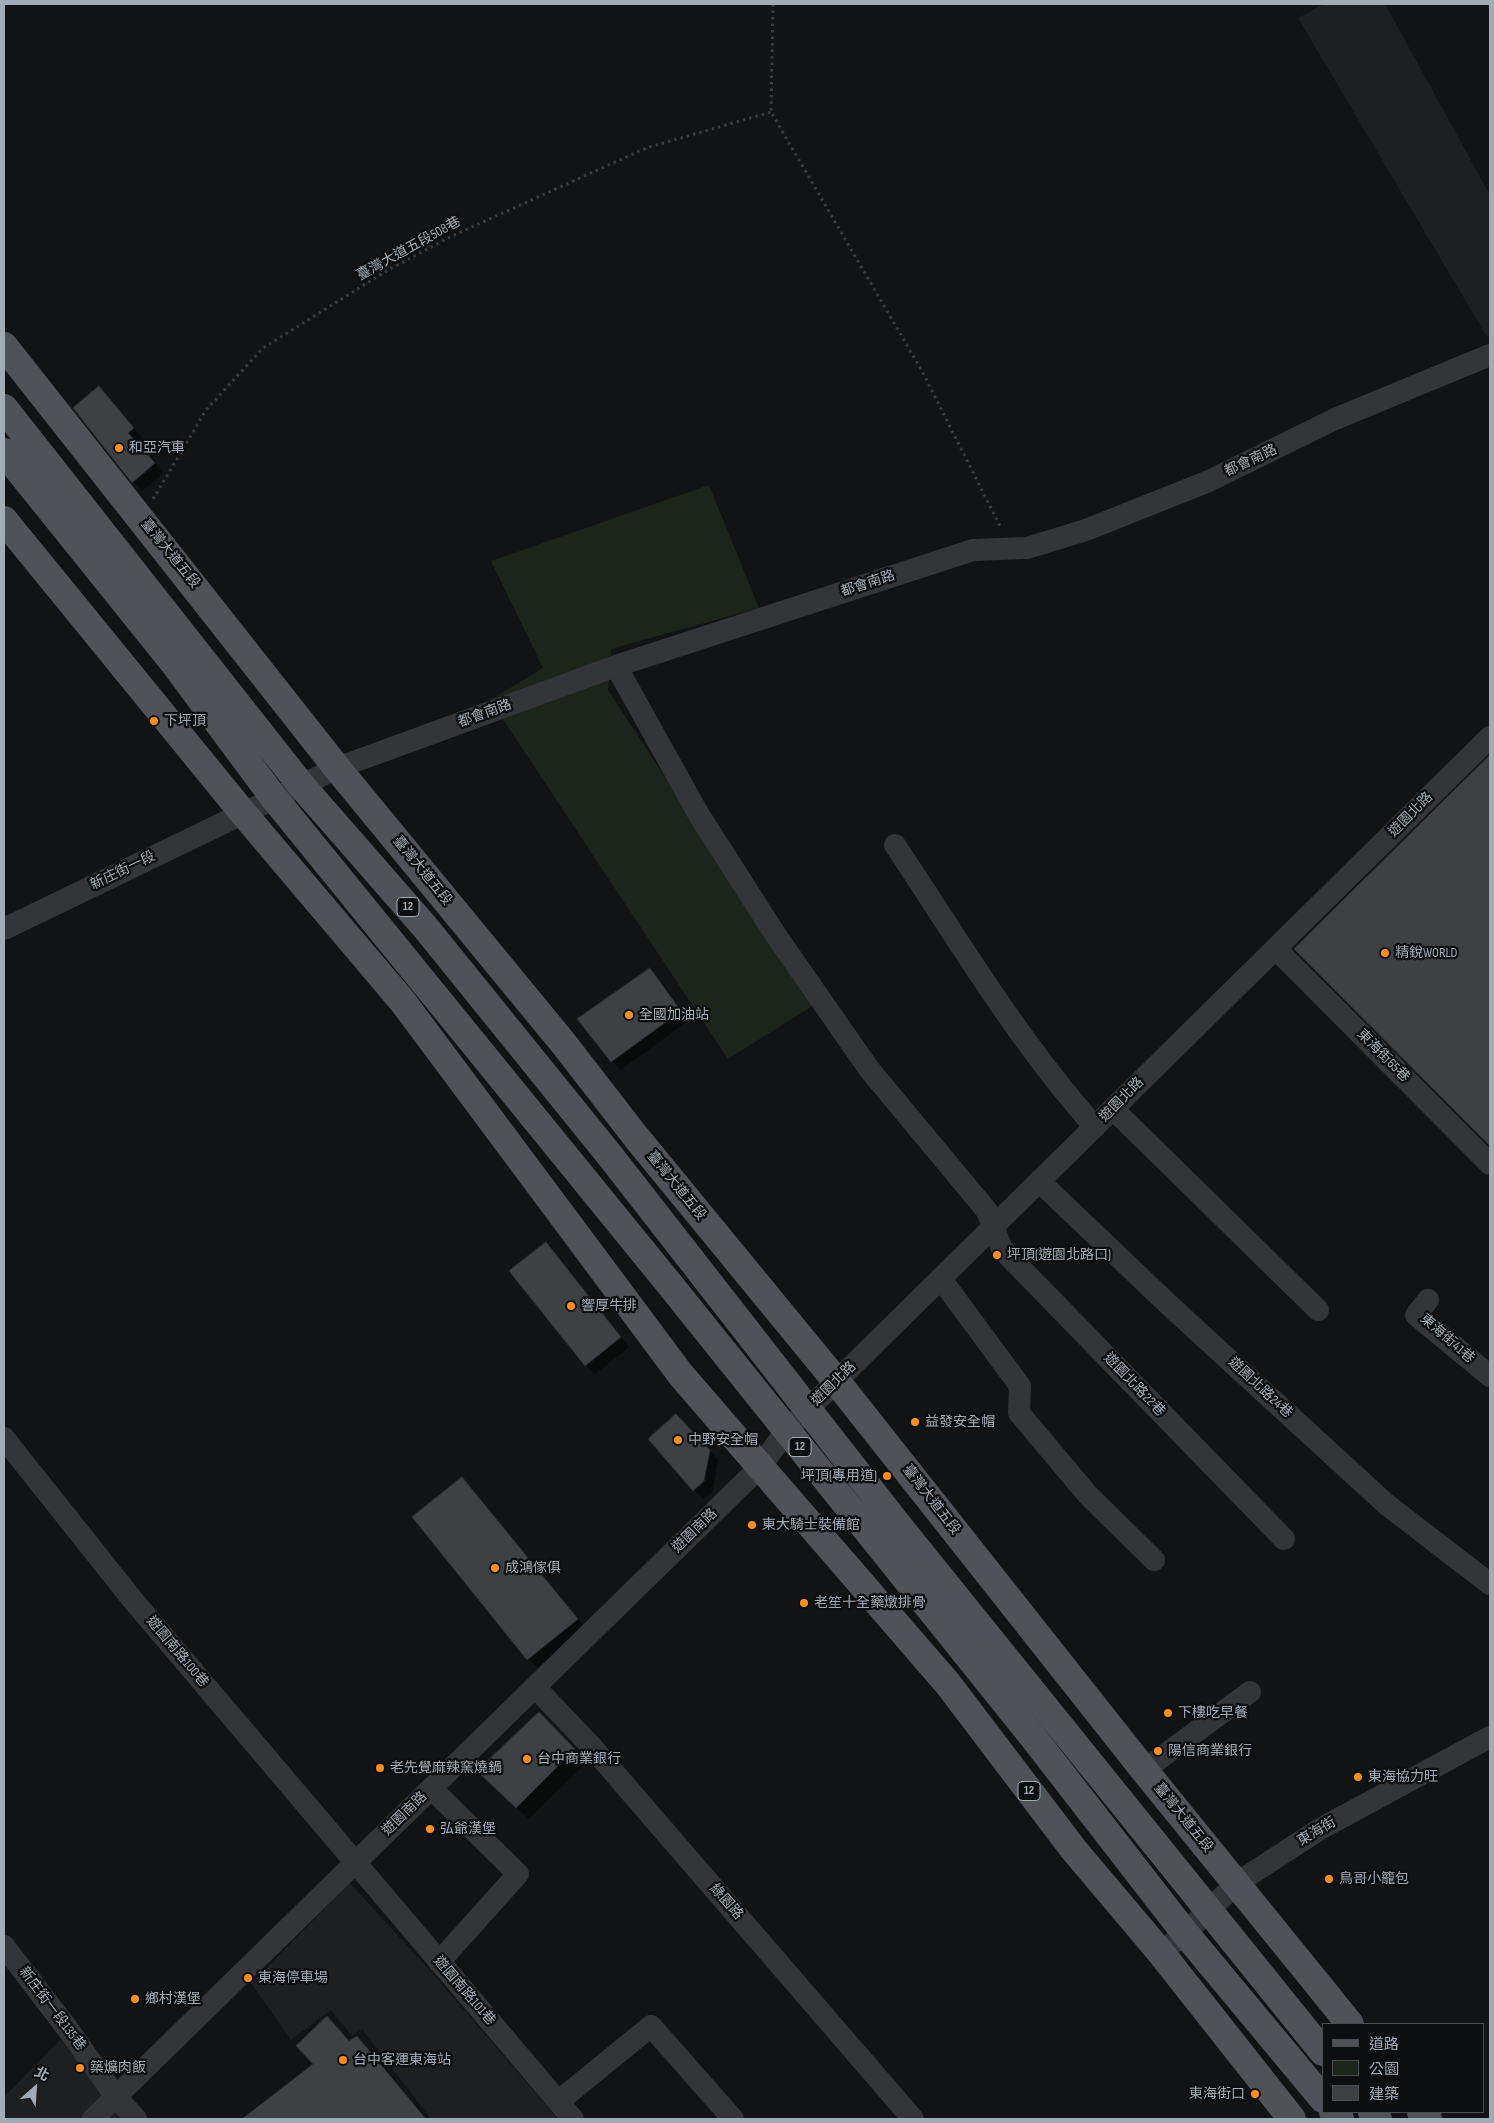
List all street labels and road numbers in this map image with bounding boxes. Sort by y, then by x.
street label: 臺灣大道五段508巷 [354,214,464,284]
street label: 都會南路 [1222,442,1280,480]
street label: 臺灣大道五段 [137,516,203,592]
street label: 都會南路 [839,567,897,601]
street label: 都會南路 [456,697,514,731]
street label: 遊園北路 [1385,789,1437,841]
street label: 臺灣大道五段 [389,833,455,909]
street label: 新庄街一段 [88,848,158,894]
road number: 12 [397,898,419,916]
street label: 東海街65巷 [1353,1026,1413,1086]
street label: 遊園北路 [1096,1074,1148,1126]
street label: 臺灣大道五段 [643,1148,709,1224]
street label: 東海街41巷 [1416,1311,1478,1367]
street label: 遊園北路22巷 [1100,1350,1168,1420]
street label: 遊園北路24巷 [1224,1354,1296,1422]
street label: 遊園北路 [808,1359,860,1409]
road number: 12 [789,1438,811,1456]
street label: 臺灣大道五段 [899,1462,963,1538]
street label: 遊園南路 [669,1506,721,1556]
street label: 遊園南路100巷 [142,1613,212,1691]
street label: 臺灣大道五段 [1150,1780,1216,1856]
road number: 12 [1018,1782,1040,1800]
street label: 遊園南路 [379,1789,431,1839]
street label: 東海街 [1295,1814,1339,1850]
street label: 綠園路 [706,1881,746,1923]
street label: 遊園南路101巷 [429,1953,499,2029]
street label: 新庄街一段135巷 [15,1964,89,2054]

